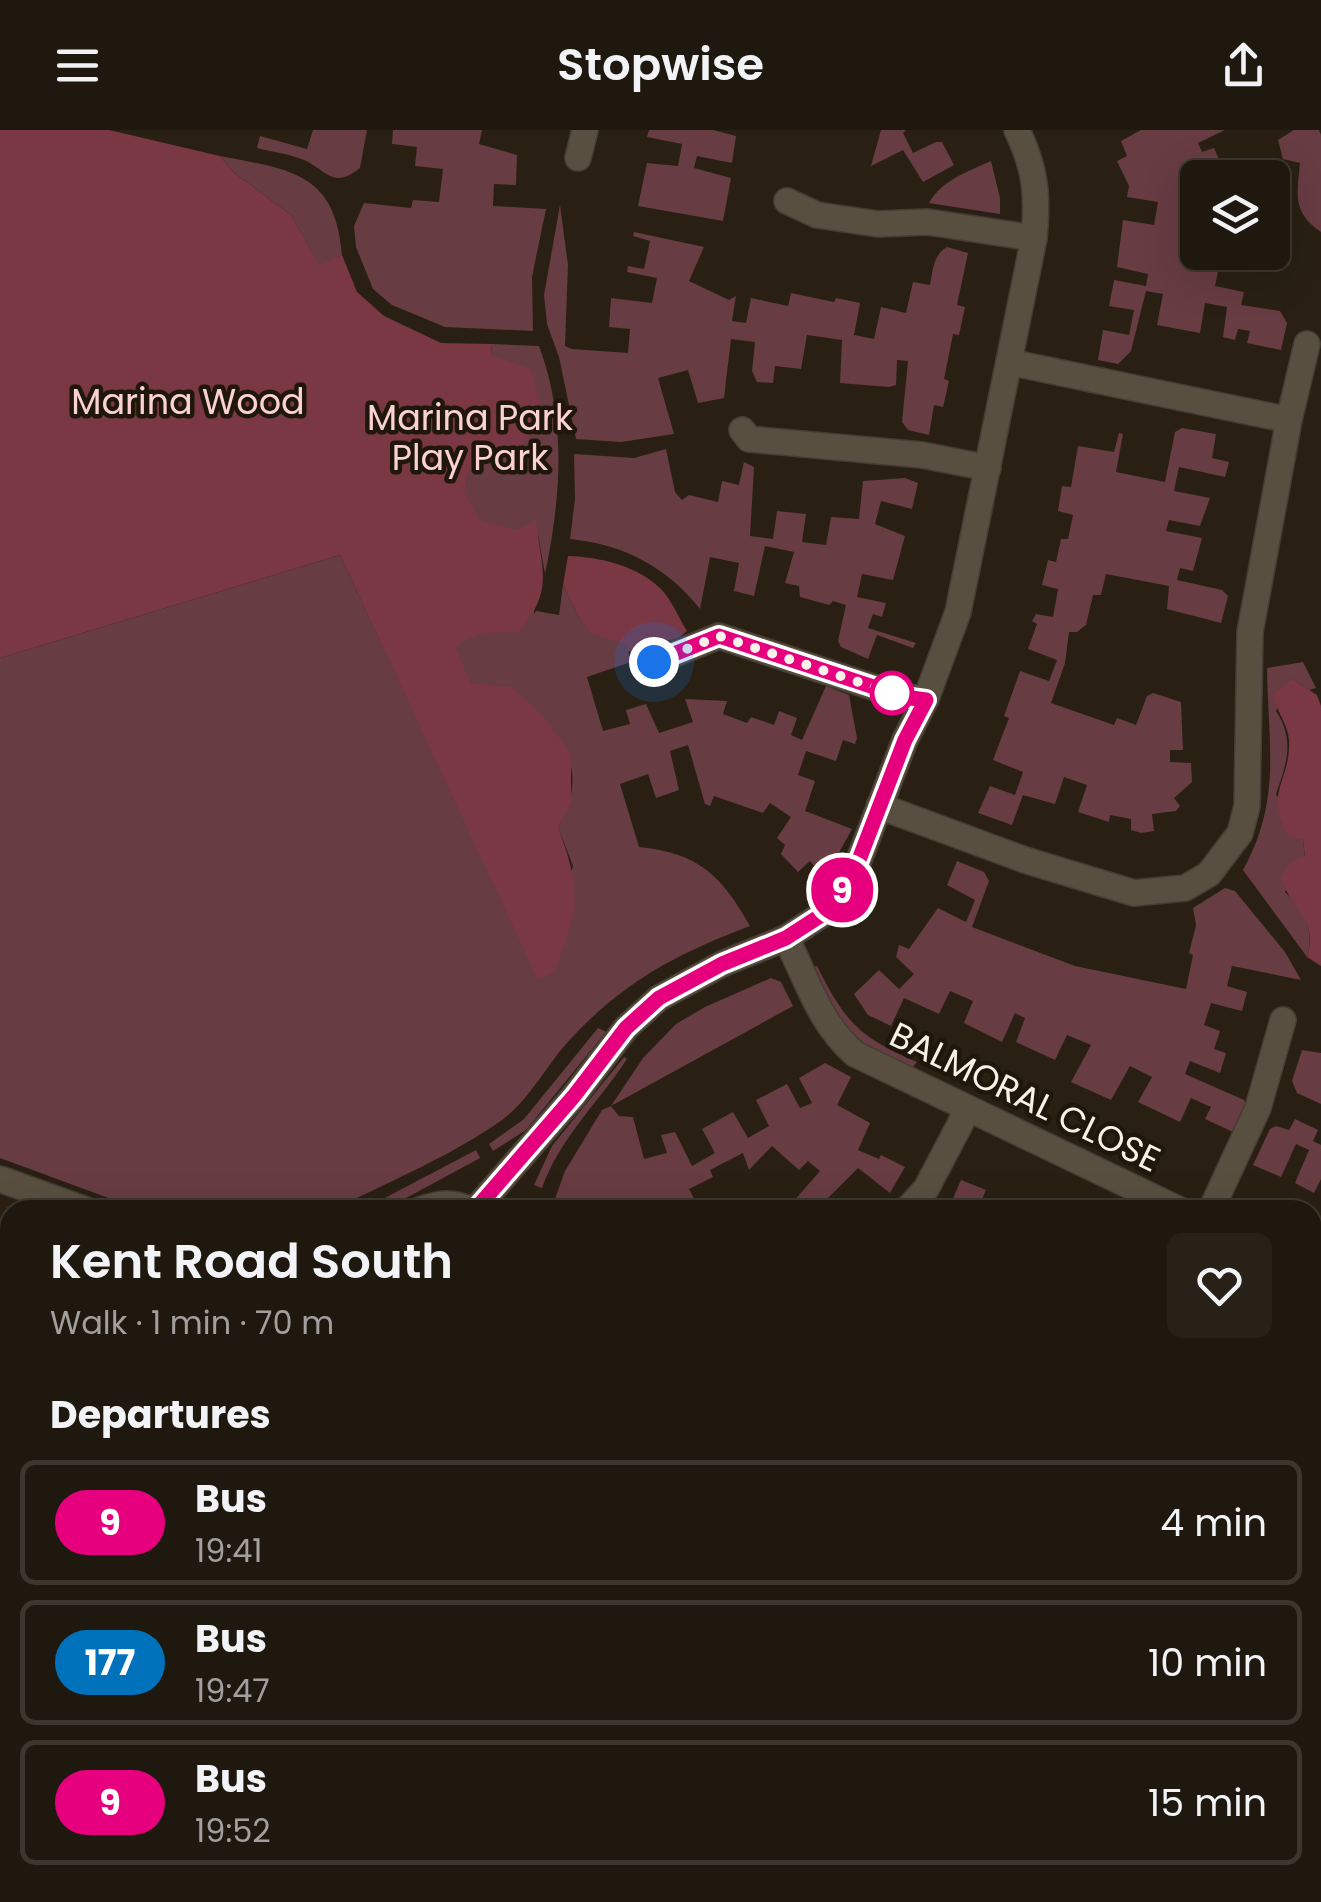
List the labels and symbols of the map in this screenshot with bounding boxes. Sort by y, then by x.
park label: Marina Wood [71,377,305,426]
park label: Marina Park Play Park [367,393,573,482]
your location [629,637,679,687]
unlabelled marker [871,672,913,714]
line badge: 9 [810,858,874,922]
street label: BALMORAL CLOSE [882,1010,1169,1183]

